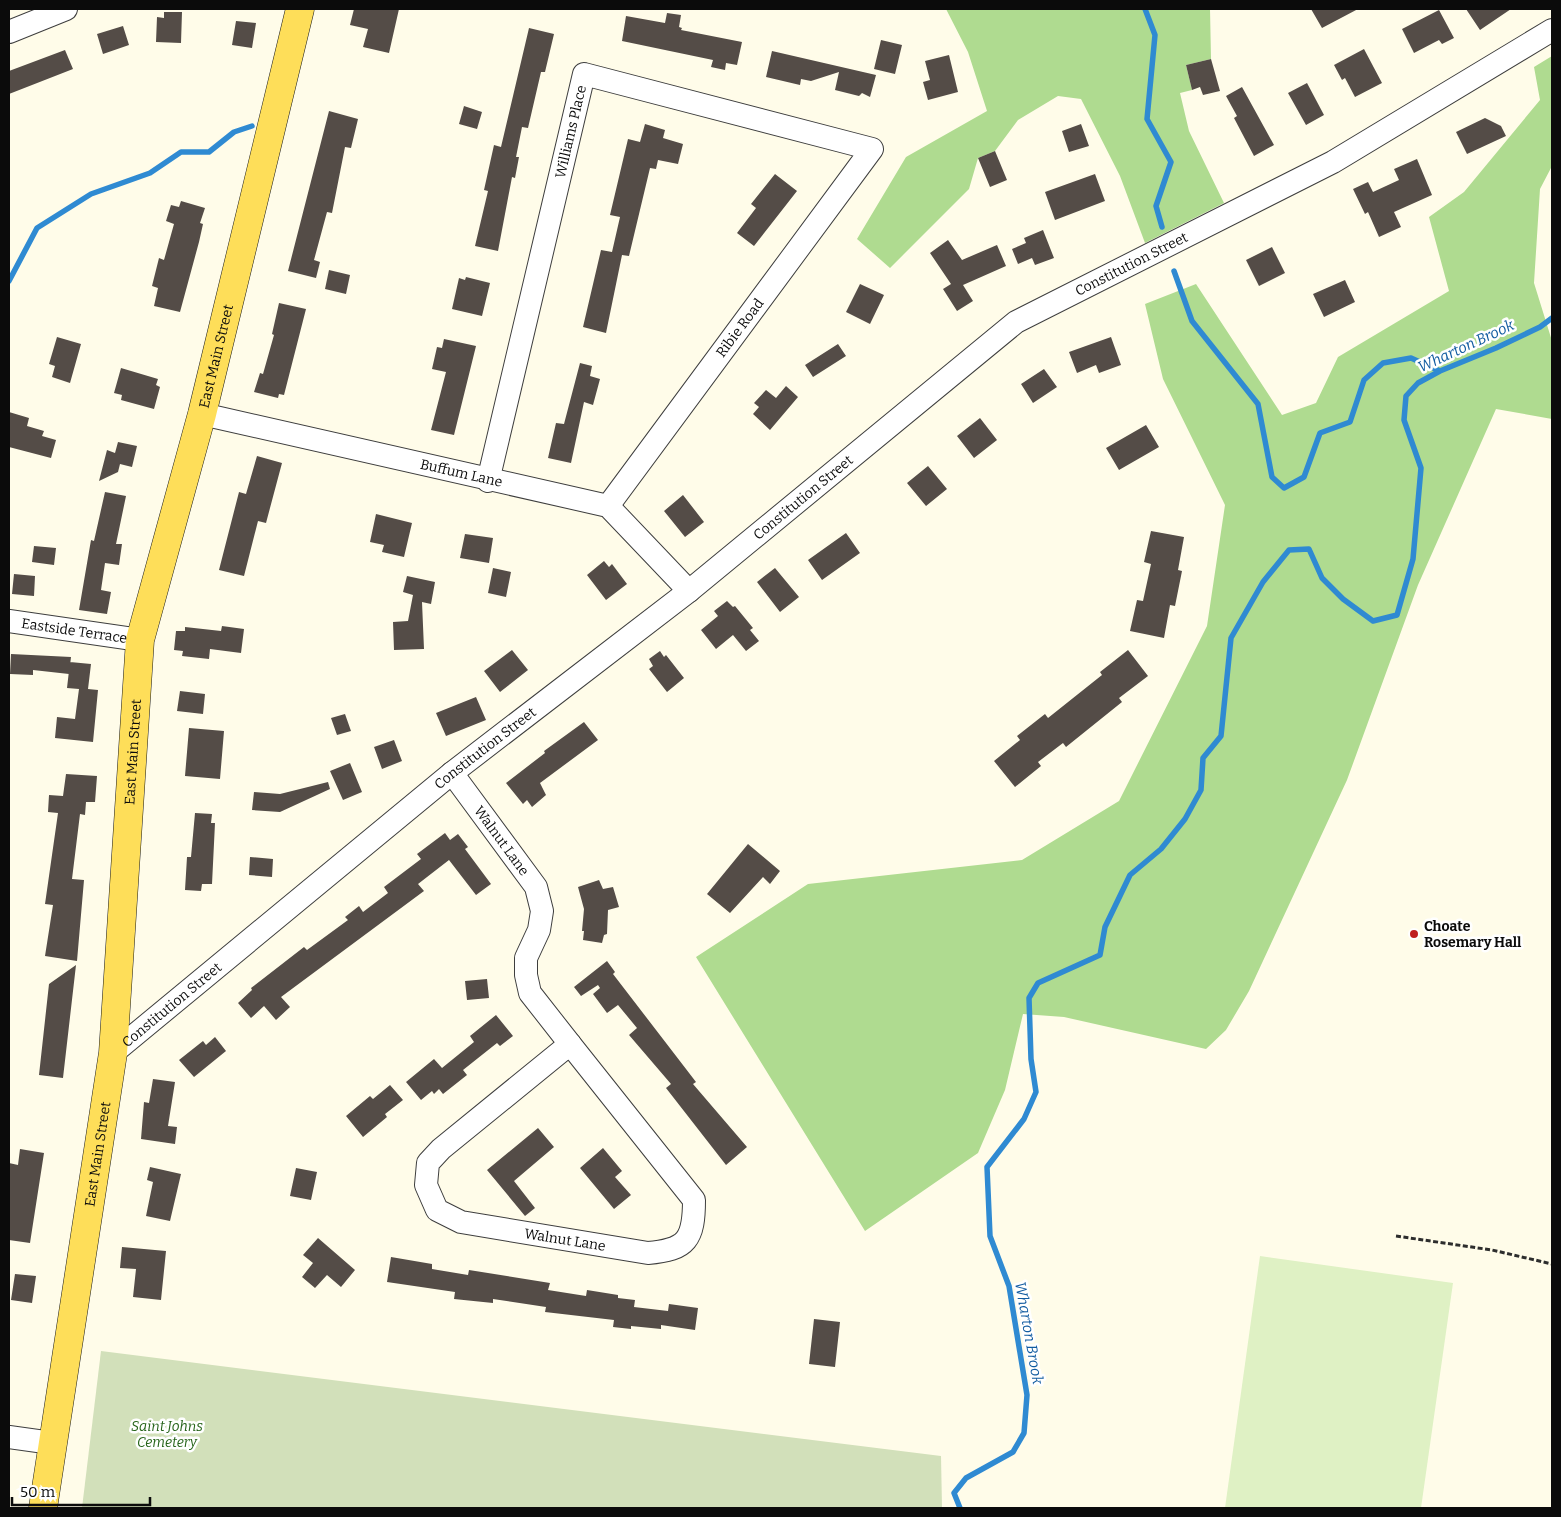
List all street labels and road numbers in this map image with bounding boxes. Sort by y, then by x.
street label: Williams Place [551,83,590,180]
street label: Constitution Street [1072,228,1190,299]
street label: Ribie Road [712,295,768,361]
street label: East Main Street [195,303,237,410]
street label: Constitution Street [750,451,856,543]
street label: Buffum Lane [419,455,504,490]
street label: Eastside Terrace [20,614,128,647]
street label: East Main Street [121,699,145,805]
street label: Constitution Street [431,703,539,793]
street label: Walnut Lane [471,803,533,879]
street label: Constitution Street [118,959,225,1051]
street label: East Main Street [81,1100,114,1208]
street label: Walnut Lane [523,1225,607,1255]

